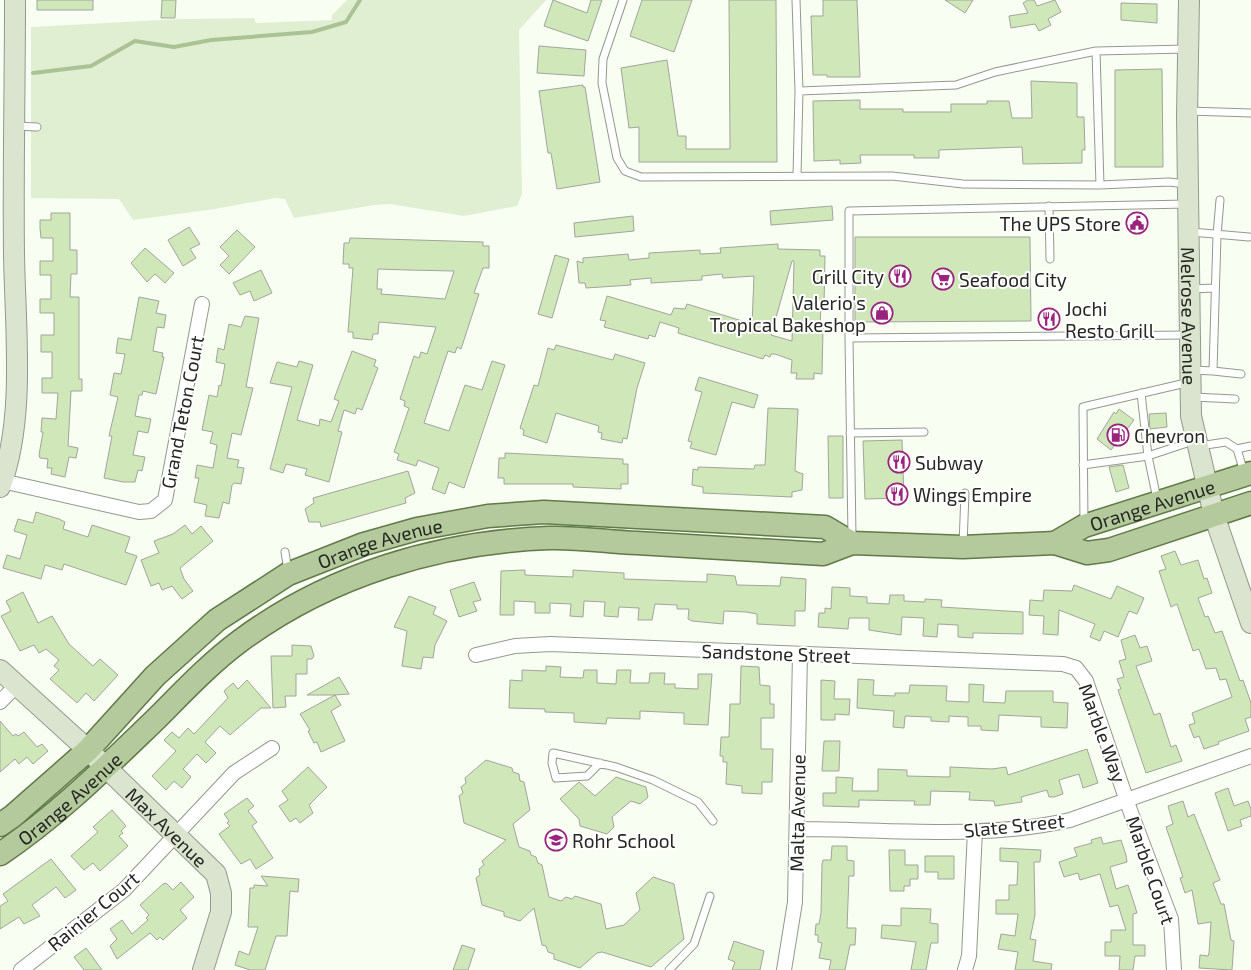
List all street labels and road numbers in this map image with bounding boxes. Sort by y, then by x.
street label: Melrose Avenue [1177,247,1202,385]
street label: Grand Teton Court [156,334,208,490]
street label: Orange Avenue [1087,474,1217,535]
street label: Orange Avenue [314,513,444,573]
street label: Sandstone Street [701,639,851,667]
street label: Marble Way [1074,680,1132,786]
street label: Orange Avenue [13,747,126,849]
street label: Malta Avenue [784,754,810,872]
street label: Max Avenue [121,782,213,871]
street label: Slate Street [962,808,1066,842]
street label: Marble Court [1122,813,1180,927]
street label: Rainier Court [43,866,143,956]

